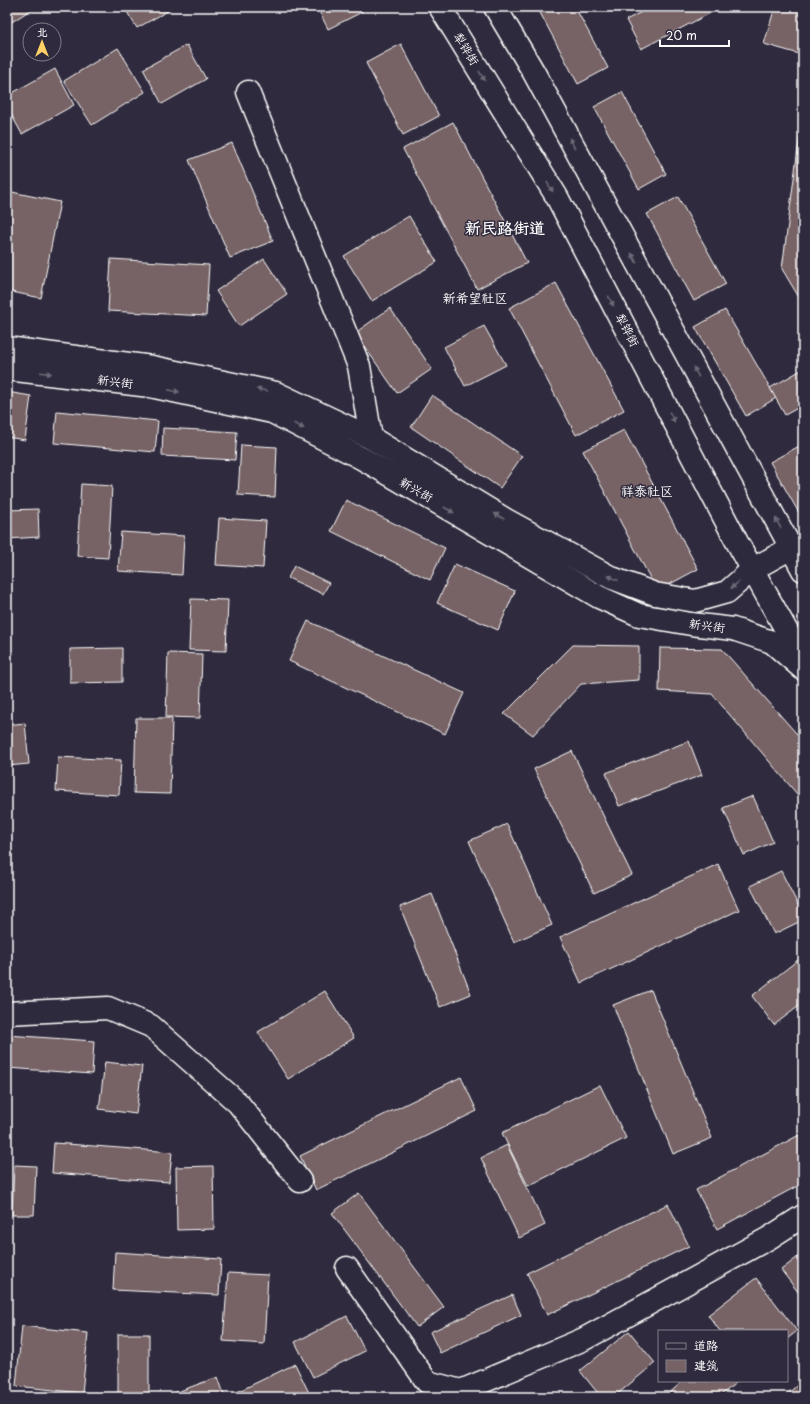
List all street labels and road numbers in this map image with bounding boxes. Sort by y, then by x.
street label: 犁铧街 [450,28,484,69]
street label: 犁铧街 [611,309,644,350]
street label: 新兴街 [96,370,134,392]
street label: 新兴街 [396,472,437,506]
street label: 新兴街 [688,614,726,636]

